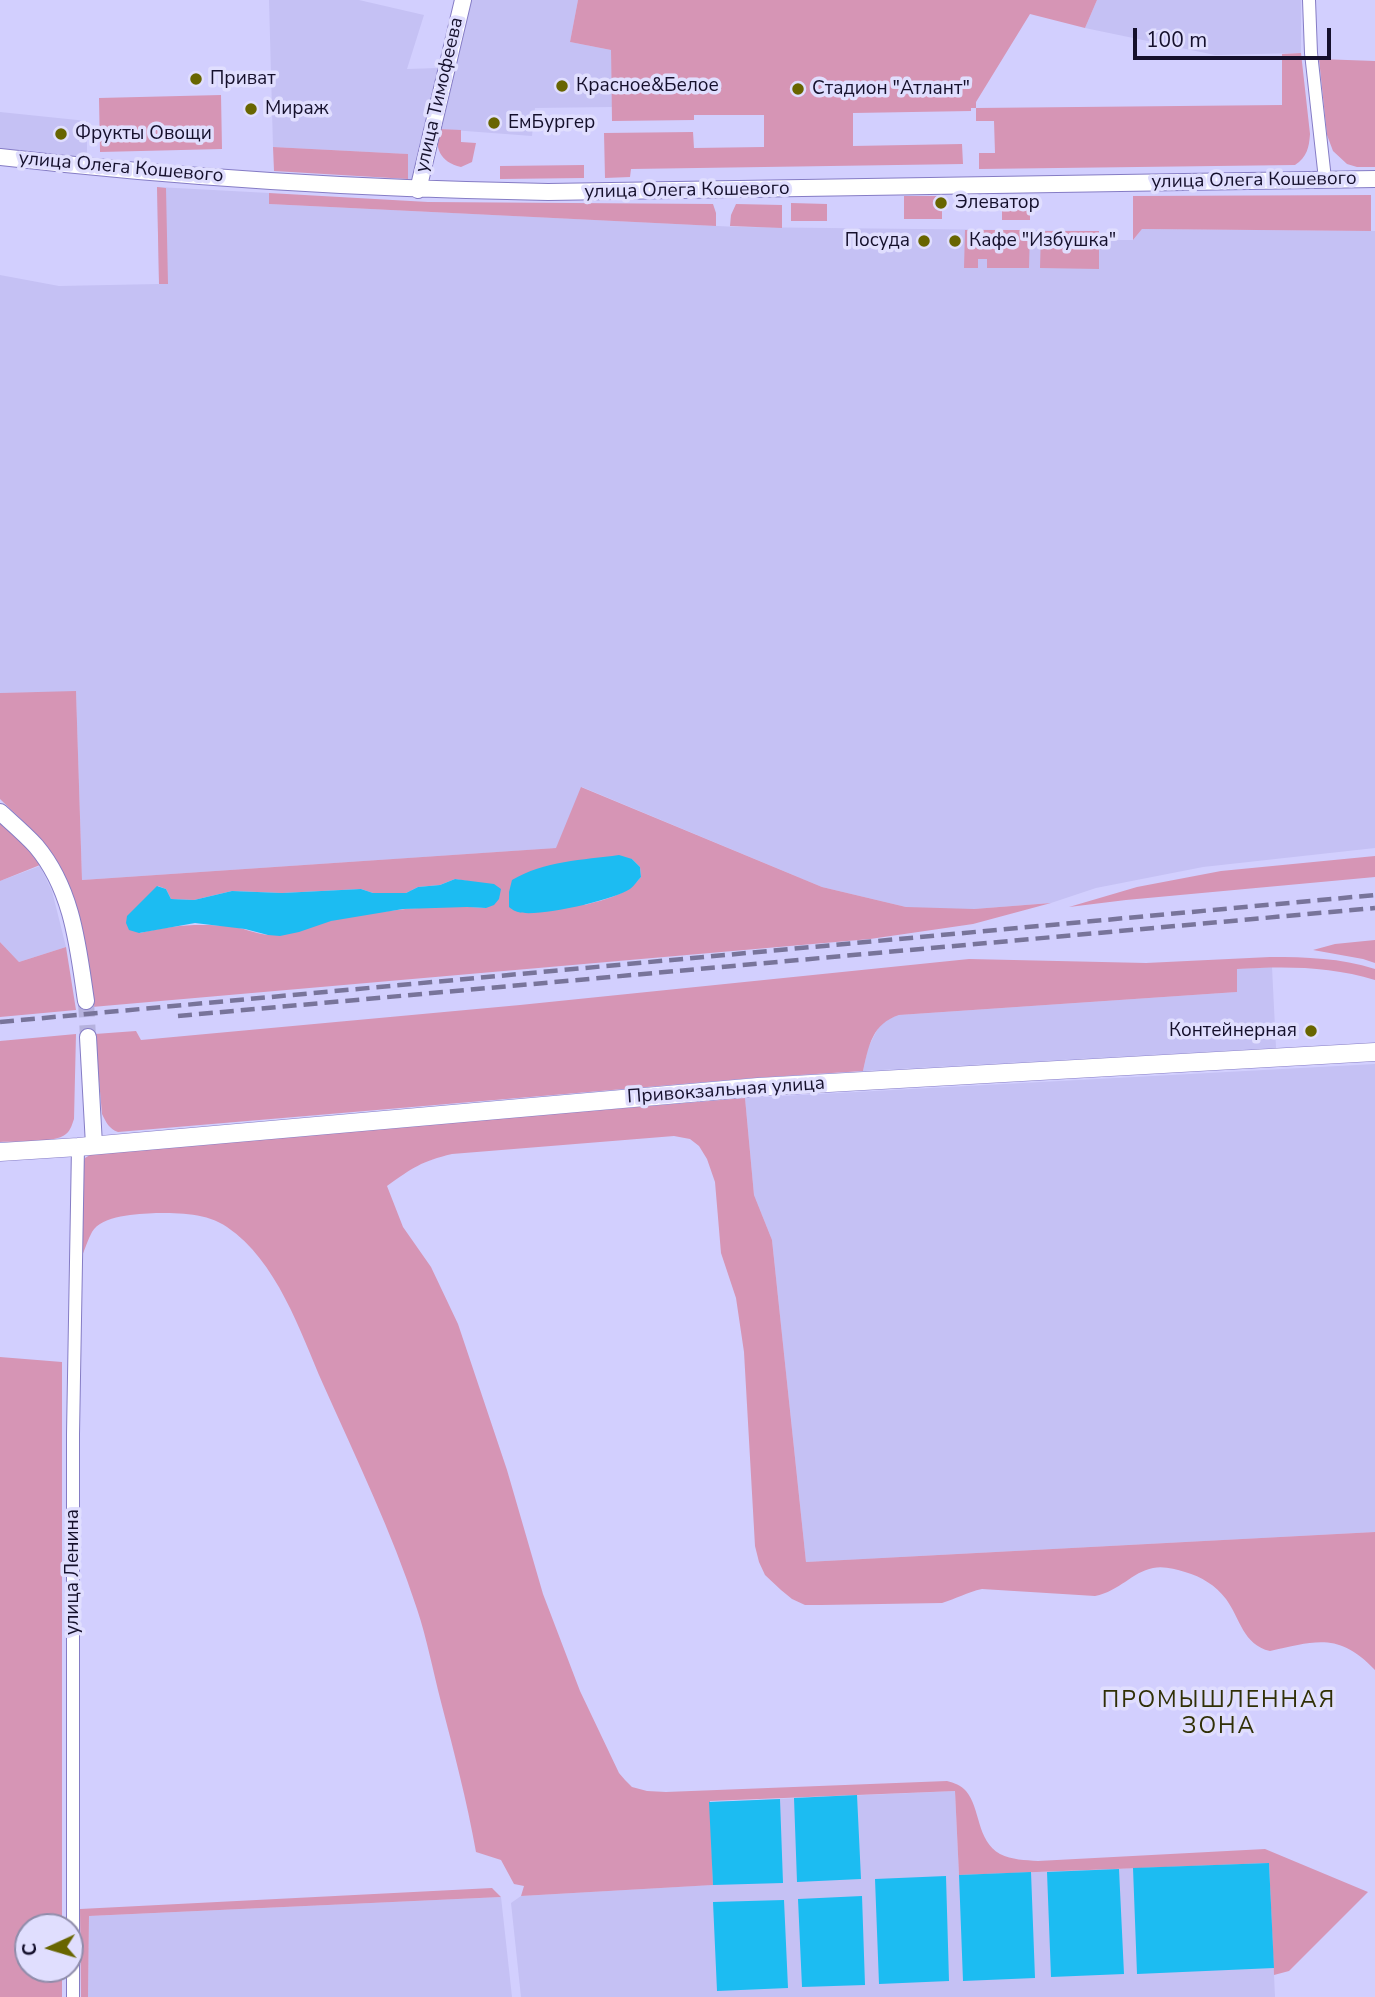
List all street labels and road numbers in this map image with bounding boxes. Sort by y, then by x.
street label: улица Тимофеева [411,15,469,175]
street label: улица Олега Кошевого [18,148,224,188]
street label: улица Олега Кошевого [1151,168,1357,194]
street label: улица Олега Кошевого [584,178,790,204]
street label: Привокзальная улица [626,1073,826,1109]
street label: улица Ленина [62,1509,84,1635]

